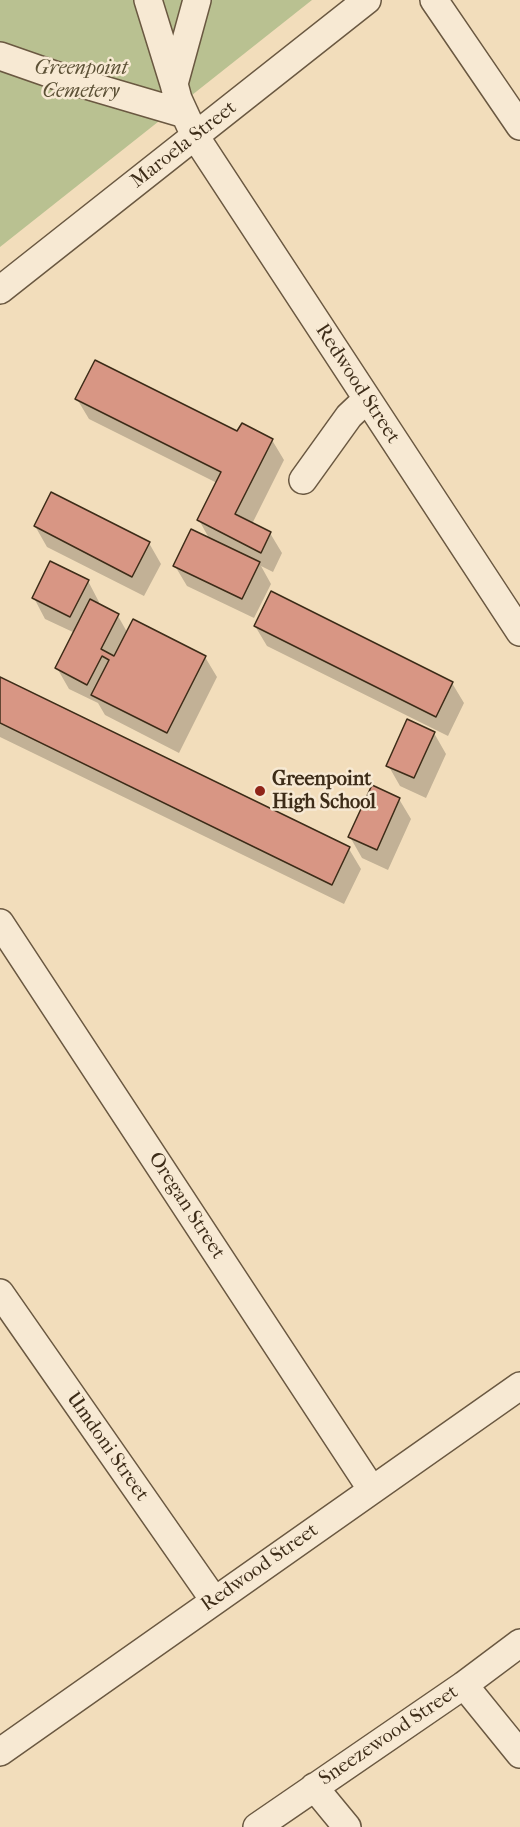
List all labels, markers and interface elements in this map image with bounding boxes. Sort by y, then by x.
park label: Greenpoint Cemetery [34,57,128,104]
street label: Maroela Street [126,96,242,194]
street label: Redwood Street [309,320,405,448]
place label: Greenpoint High School [272,768,376,815]
marker: Greenpoint High School [253,784,267,798]
street label: Oregan Street [143,1148,229,1264]
street label: Umdoni Street [61,1388,153,1506]
street label: Redwood Street [197,1519,323,1617]
street label: Sneezewood Street [315,1681,463,1791]

